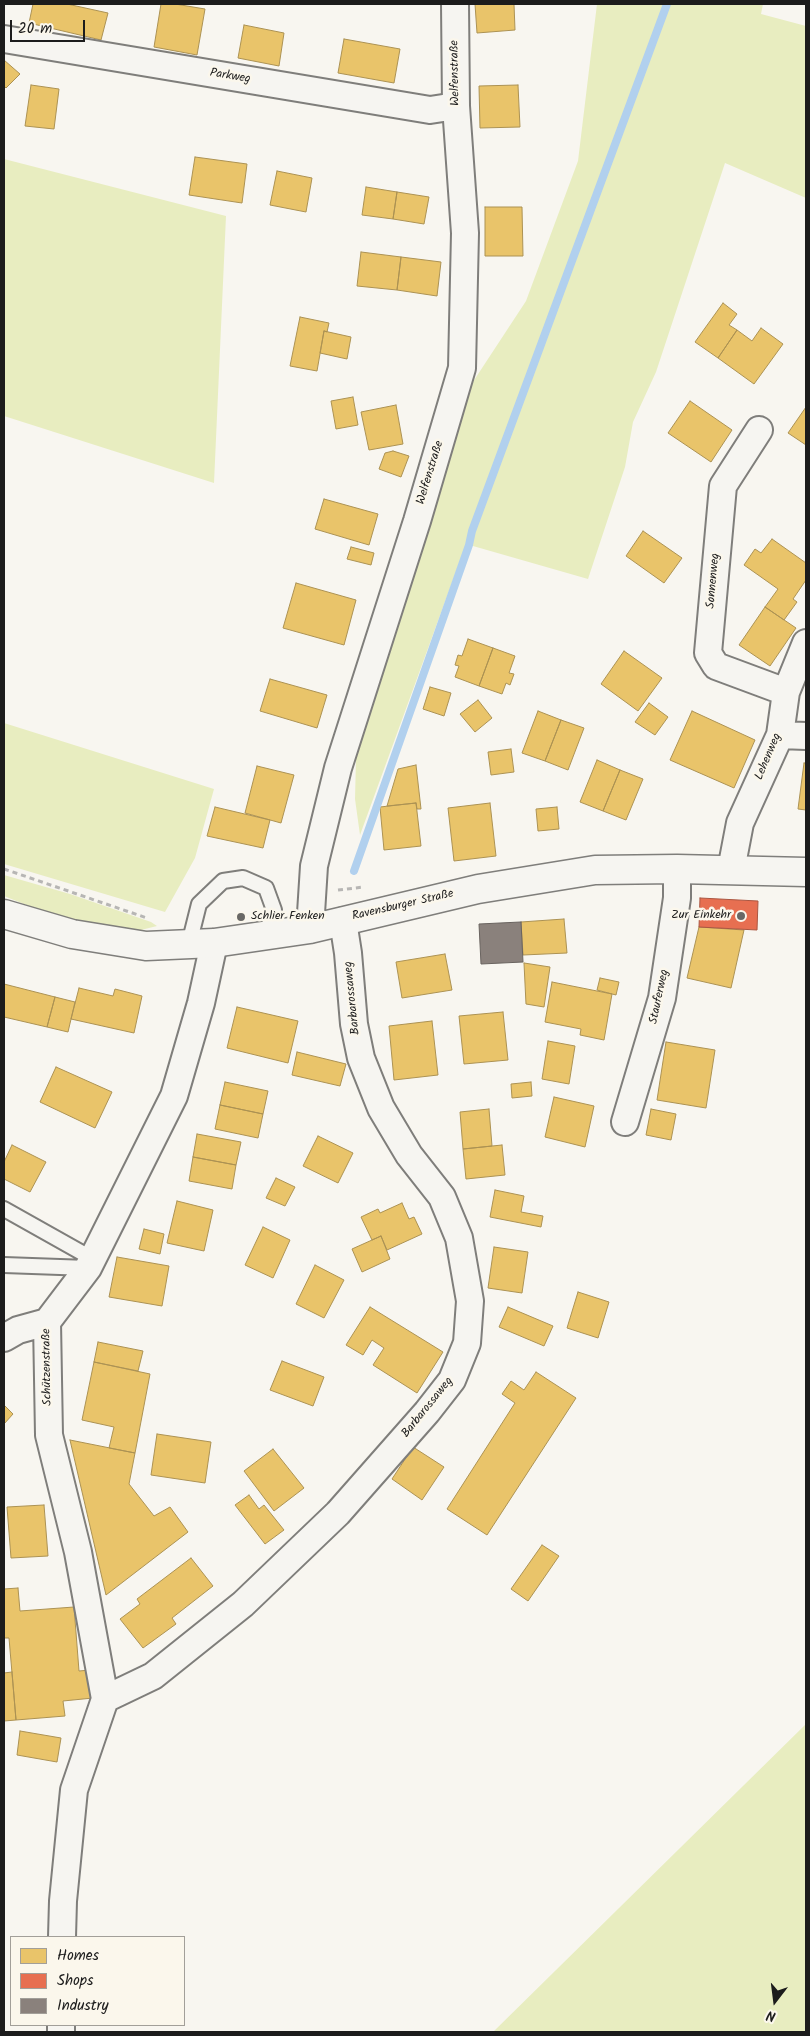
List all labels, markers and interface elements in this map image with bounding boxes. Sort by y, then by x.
scale bar [12,10,88,42]
text: 20 m [18,17,52,41]
street label: Welfenstraße [448,40,464,106]
street label: Parkweg [209,67,251,87]
street label: Welfenstraße [414,439,448,507]
street label: Sonnenweg [704,553,724,609]
street label: Lehenweg [753,731,785,783]
street label: Ravensburger Straße [351,887,455,925]
place label: Zur Einkehr [671,909,731,923]
place label: Schlier Fenken [251,910,325,924]
marker: Zur Einkehr [735,910,747,922]
marker: Schlier Fenken [235,911,247,923]
street label: Barbarossaweg [342,961,364,1035]
street label: Stauferweg [647,968,673,1026]
street label: Schützenstraße [40,1328,56,1406]
street label: Barbarossaweg [399,1375,457,1441]
legend [10,1936,185,2026]
text: Homes [57,1944,99,1968]
text: Shops [57,1969,93,1993]
north arrow [750,1976,800,2026]
text: Industry [57,1994,109,2018]
text: N [764,2004,778,2027]

